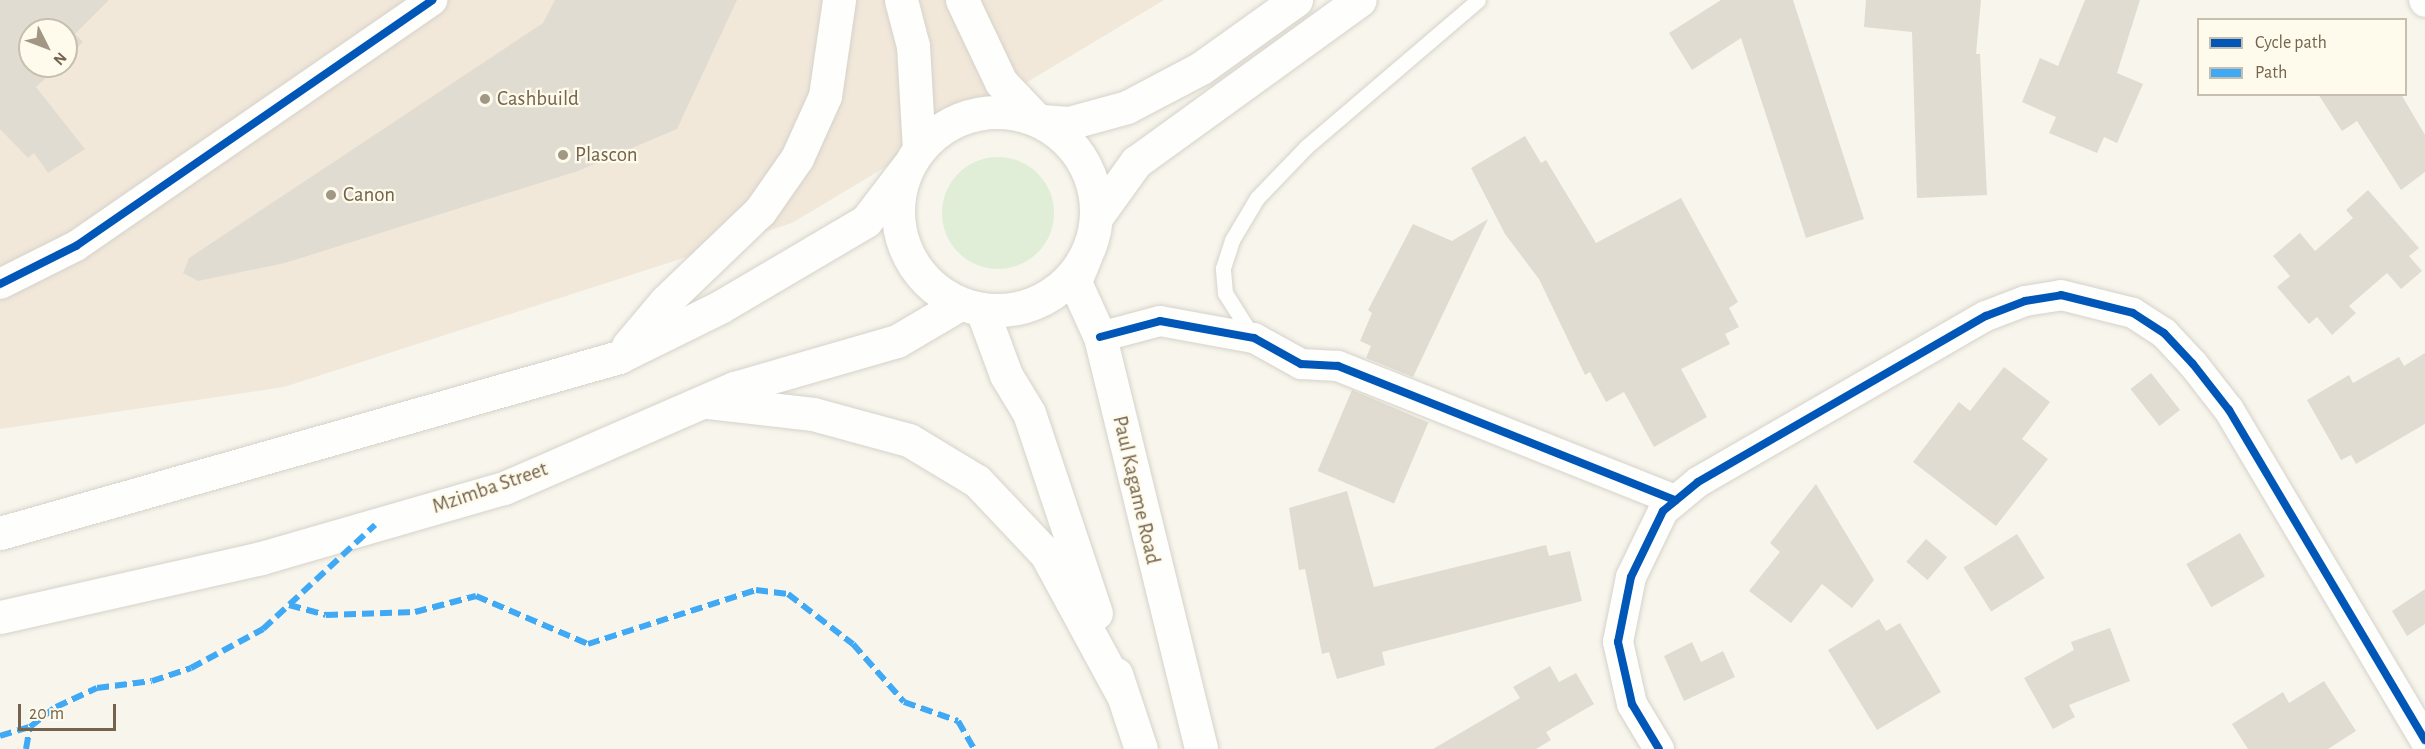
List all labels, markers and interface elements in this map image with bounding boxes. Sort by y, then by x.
north arrow [18,18,78,78]
legend [2197,18,2407,96]
text: Cycle path [2255,34,2327,52]
text: N [50,49,70,68]
text: Path [2255,64,2287,82]
place label: Cashbuild [497,86,579,112]
marker: Cashbuild [478,92,492,106]
place label: Plascon [575,142,638,168]
marker: Plascon [556,148,570,162]
place label: Canon [343,182,395,208]
marker: Canon [324,188,338,202]
street label: Paul Kagame Road [1107,413,1165,567]
street label: Mzimba Street [429,456,551,520]
scale bar [21,692,118,730]
text: 20 m [29,705,64,723]

